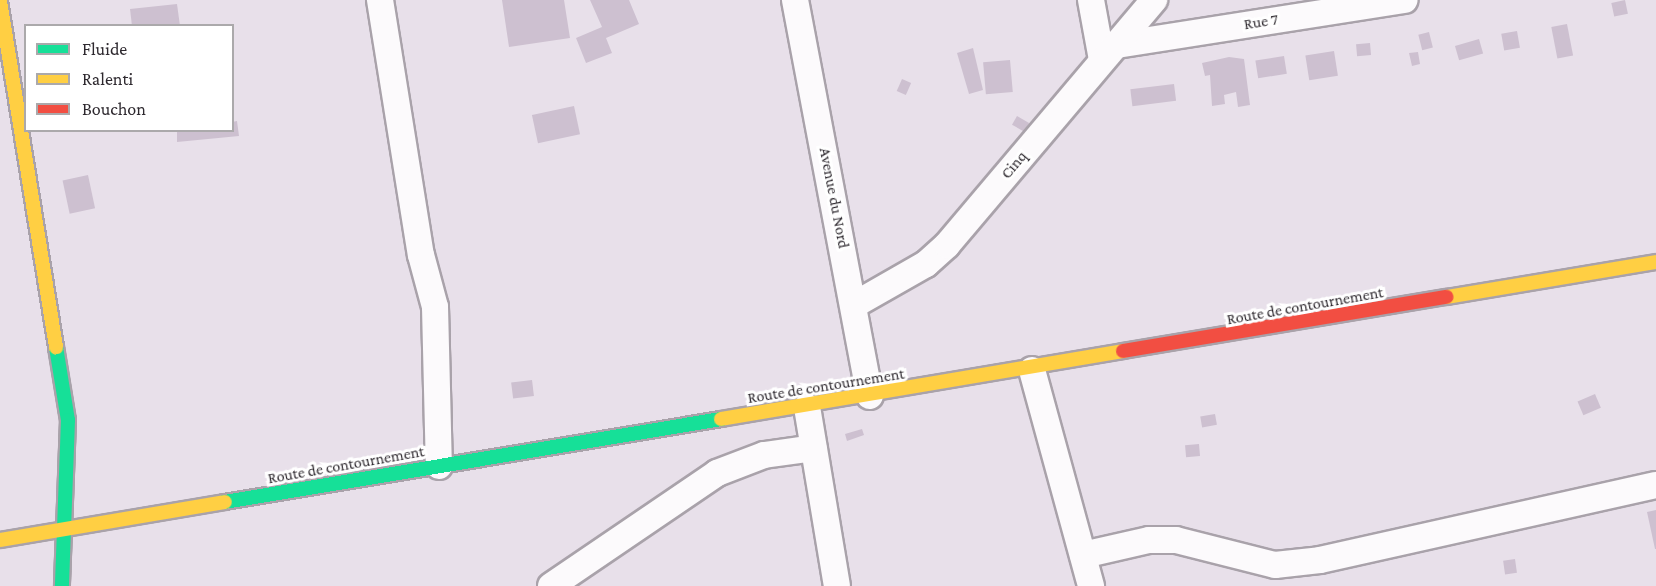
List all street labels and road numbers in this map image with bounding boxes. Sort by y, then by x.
street label: Rue 7 [1242,10,1280,34]
street label: Avenue du Nord [815,146,853,250]
street label: Cinq [997,147,1031,183]
street label: Route de contournement [1225,283,1385,329]
street label: Route de contournement [746,364,906,408]
street label: Route de contournement [266,442,426,488]

